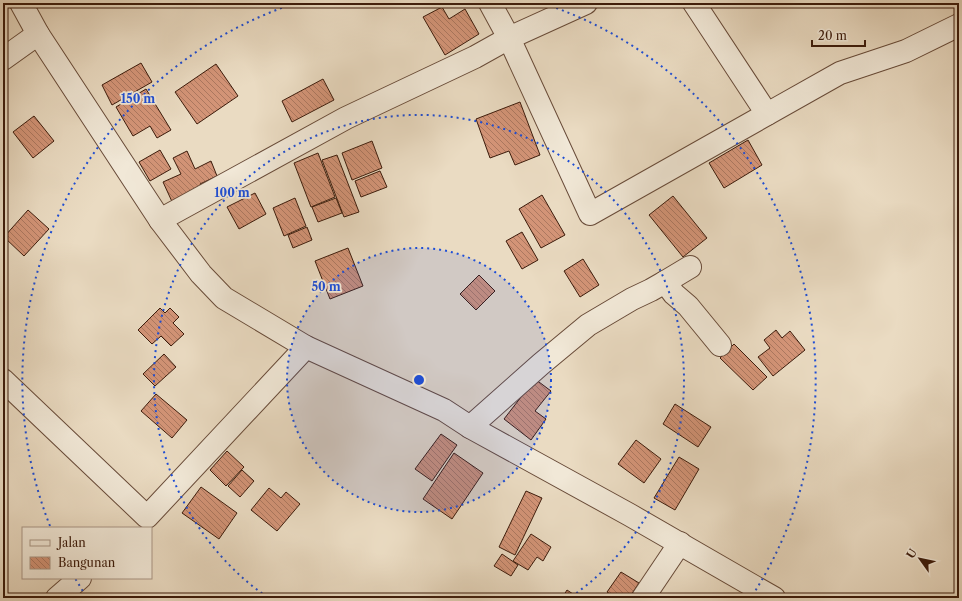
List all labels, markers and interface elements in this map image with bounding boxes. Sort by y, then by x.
scale bar [812,22,865,48]
text: 20 m [818,28,847,43]
text: 150 m [121,91,155,106]
text: 100 m [214,185,250,200]
text: 50 m [311,279,341,294]
centre of rings [412,373,426,387]
legend [22,527,152,579]
text: Jalan [56,535,86,550]
north arrow [900,539,940,579]
text: U [903,546,920,561]
text: Bangunan [58,555,116,570]

